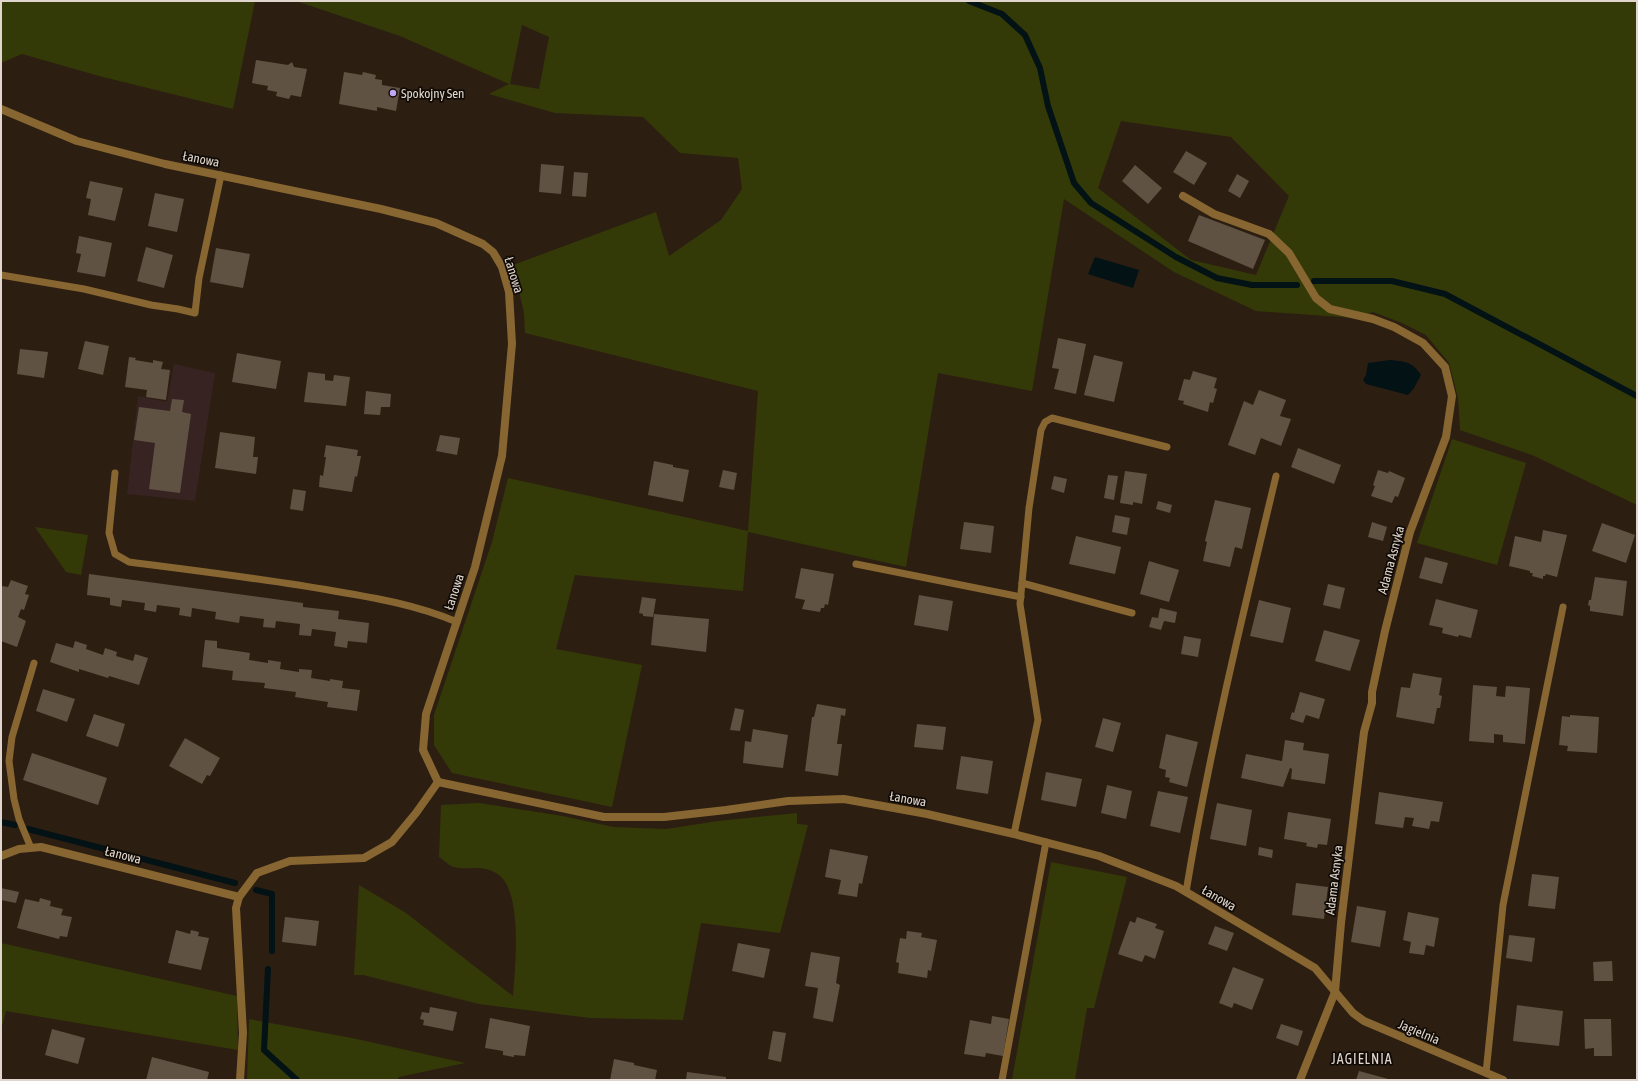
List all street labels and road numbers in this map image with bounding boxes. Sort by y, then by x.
street label: Łanowa [181,148,221,170]
street label: Łanowa [501,255,527,295]
street label: Adama Asnyka [1375,524,1407,596]
street label: Łanowa [441,572,467,612]
street label: Łanowa [888,788,928,810]
street label: Łanowa [103,843,143,867]
street label: Adama Asnyka [1322,844,1346,916]
street label: Łanowa [1199,882,1239,914]
street label: Jagielnia [1396,1017,1442,1047]

